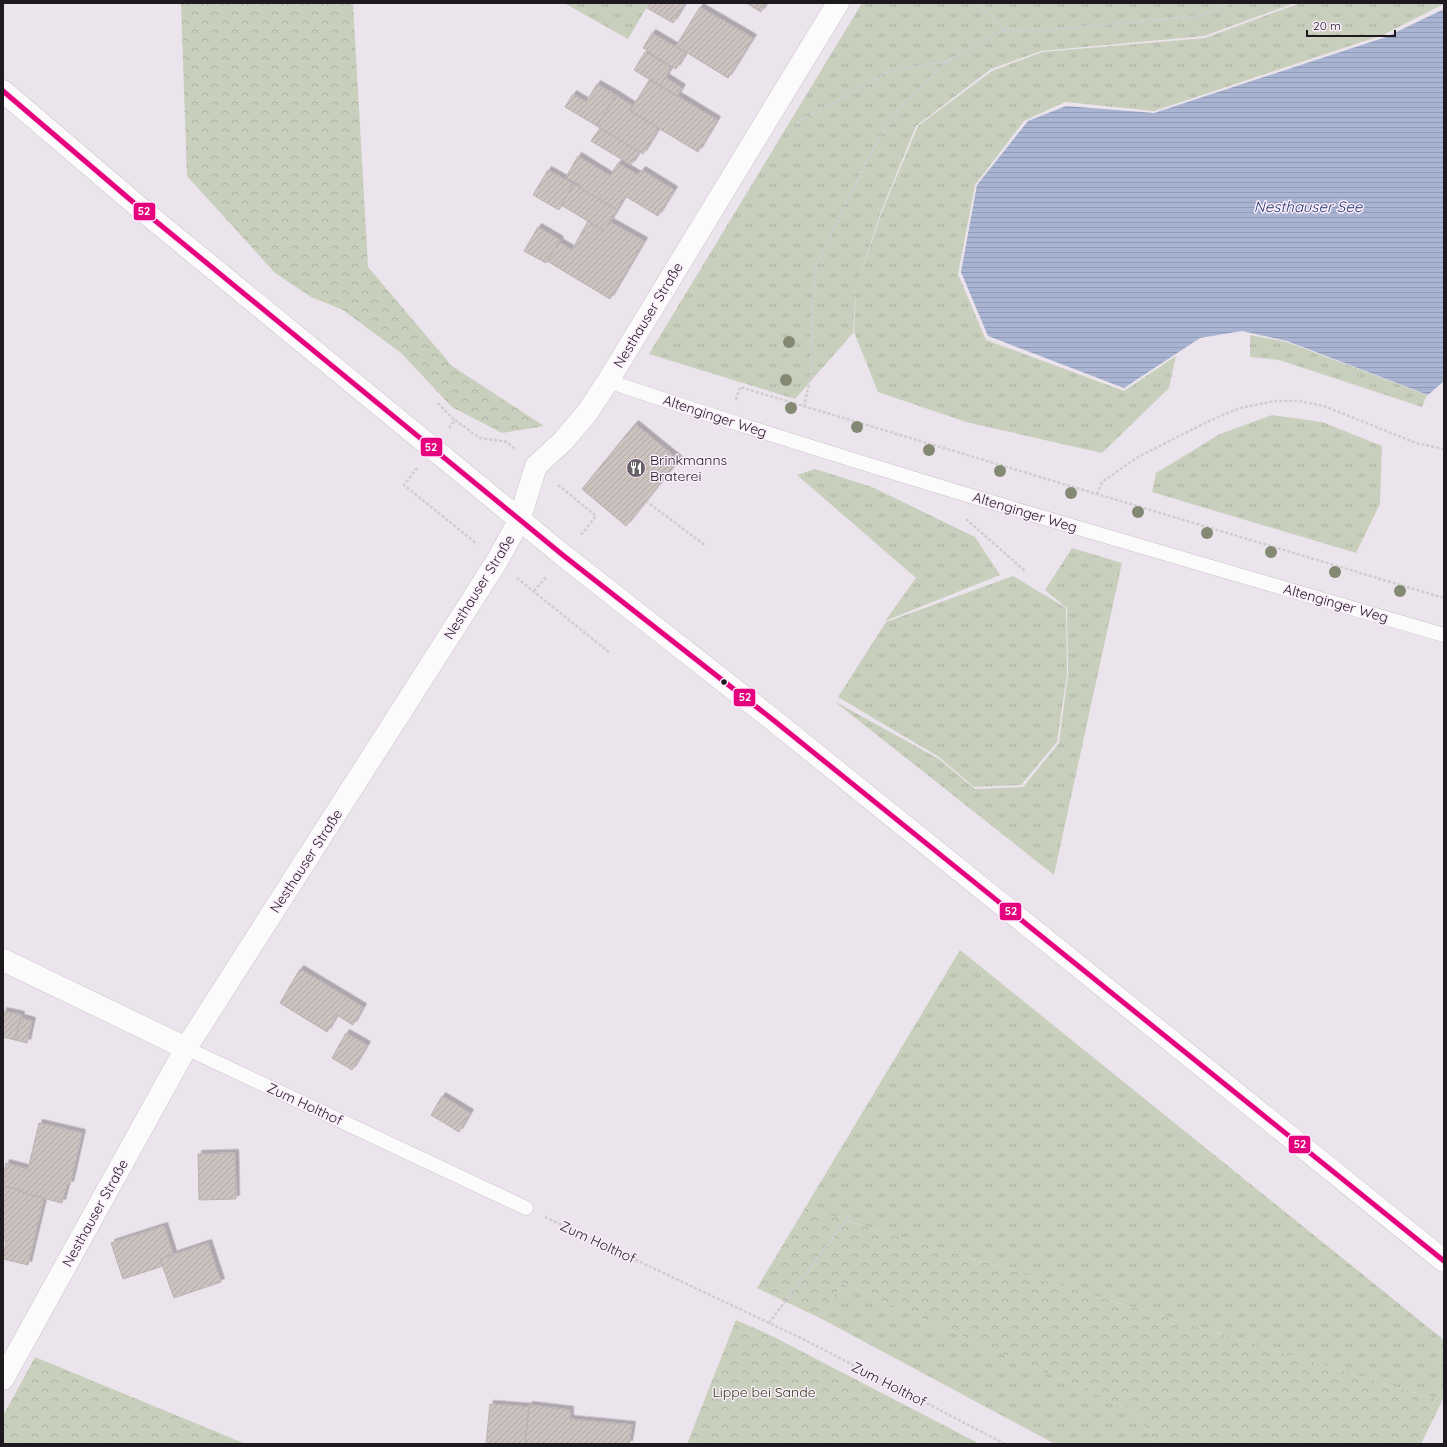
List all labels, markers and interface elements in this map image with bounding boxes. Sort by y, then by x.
scale bar [1307,12,1395,38]
text: 20 m [1313,18,1341,33]
water label: Nesthauser See [1254,197,1363,216]
line badge: 52 [133,202,156,221]
text: 52 [138,204,150,218]
street label: Nesthauser Straße [609,259,687,371]
street label: Altenginger Weg [661,391,769,441]
line badge: 52 [420,437,443,457]
text: 52 [425,440,437,454]
place label: Brinkmanns Braterei [650,451,727,485]
restaurant icon: Brinkmanns Braterei [625,457,647,479]
street label: Altenginger Weg [971,488,1079,536]
street label: Nesthauser Straße [440,531,518,643]
street label: Altenginger Weg [1282,579,1390,627]
unlabelled marker [719,677,729,687]
line badge: 52 [733,688,756,707]
text: 52 [739,690,751,704]
street label: Nesthauser Straße [266,806,346,916]
line badge: 52 [999,902,1022,921]
text: 52 [1005,904,1017,918]
street label: Zum Holthof [264,1079,346,1129]
line badge: 52 [1288,1135,1311,1154]
text: 52 [1294,1137,1306,1151]
street label: Nesthauser Straße [58,1156,132,1270]
street label: Zum Holthof [557,1217,639,1267]
street label: Zum Holthof [849,1357,929,1411]
park label: Lippe bei Sande [712,1383,816,1401]

